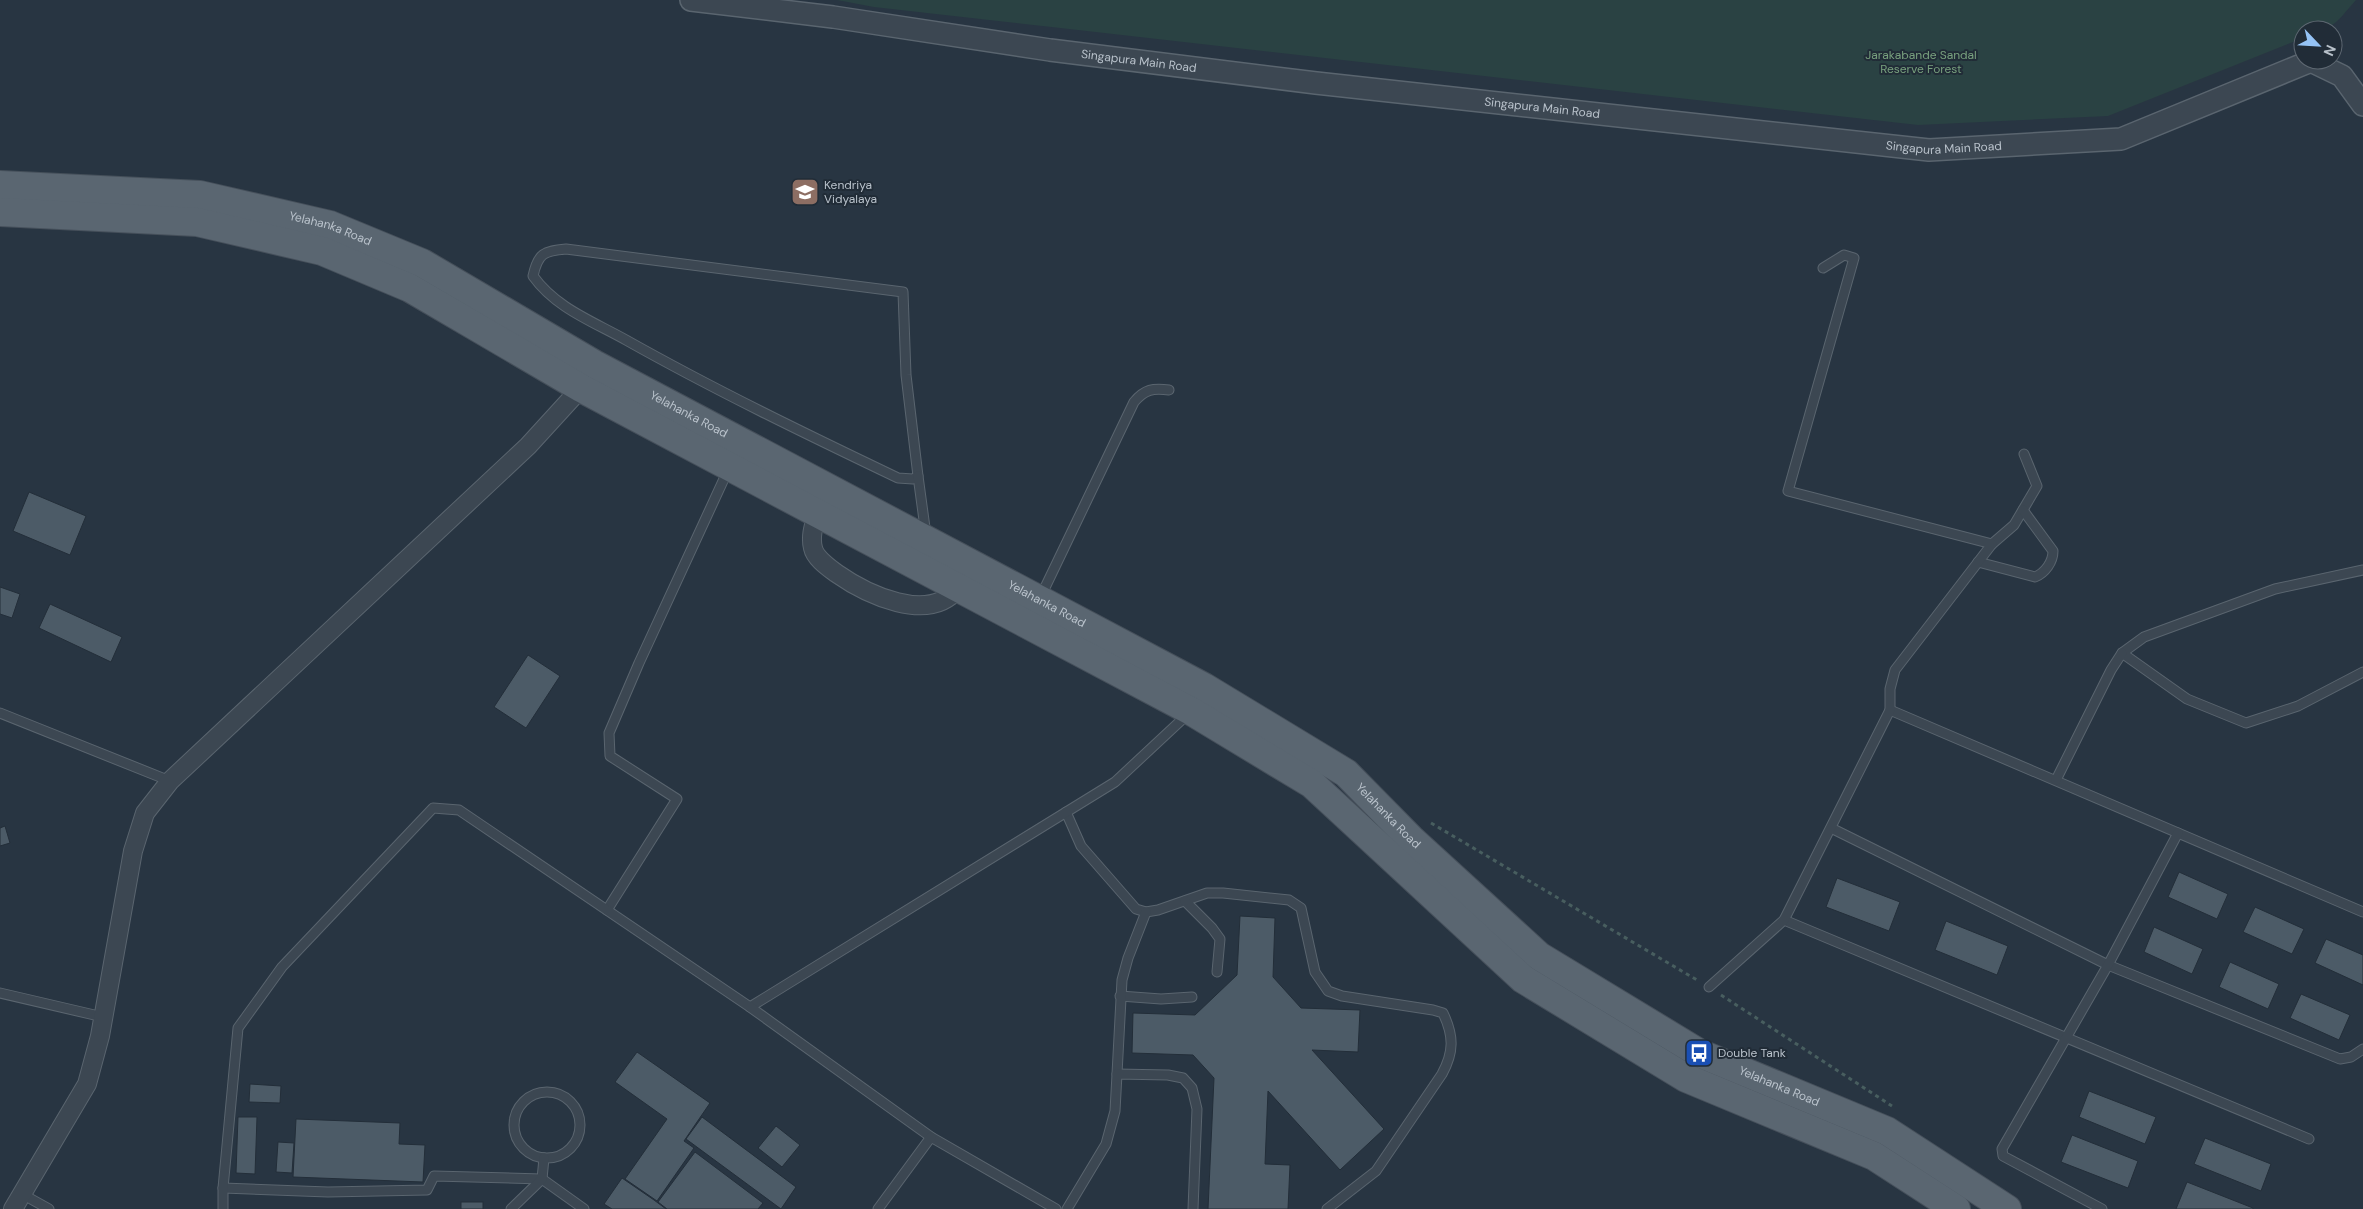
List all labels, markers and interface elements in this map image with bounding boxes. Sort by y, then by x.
north arrow [2293,20,2343,70]
text: N [2319,42,2340,59]
street label: Singapura Main Road [1080,46,1197,76]
park label: Jarakabande Sandal Reserve Forest [1865,47,1977,77]
street label: Singapura Main Road [1484,93,1601,122]
street label: Singapura Main Road [1885,137,2002,158]
school or university icon: Kendriya Vidyalaya [790,177,820,207]
place label: Kendriya Vidyalaya [824,177,877,207]
street label: Yelahanka Road [288,208,374,249]
street label: Yelahanka Road [647,387,731,441]
street label: Yelahanka Road [1005,577,1089,631]
street label: Yelahanka Road [1352,780,1424,852]
bus stop icon: Double Tank [1684,1038,1714,1068]
place label: Double Tank [1718,1045,1786,1061]
street label: Yelahanka Road [1736,1062,1822,1110]

